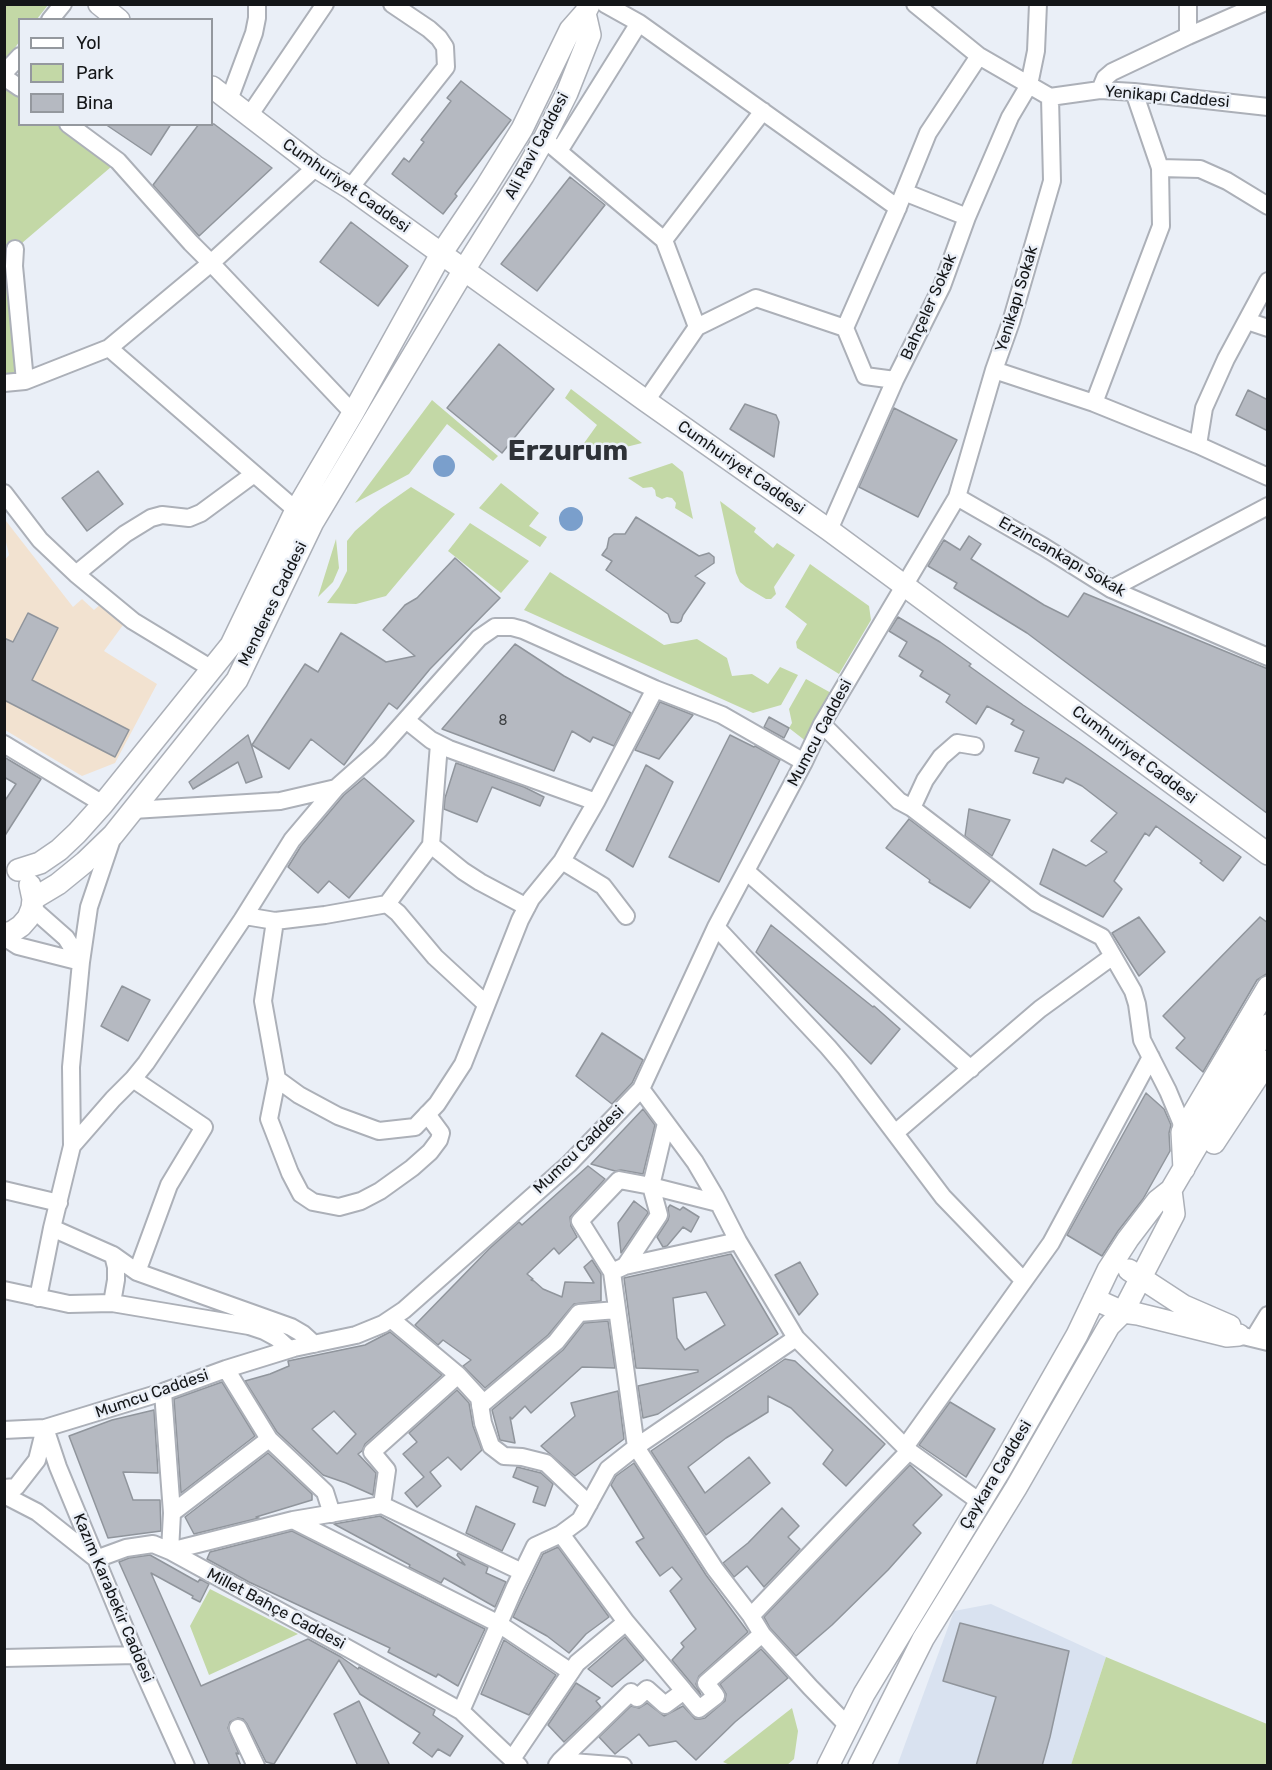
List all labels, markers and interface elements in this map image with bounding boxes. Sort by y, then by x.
legend [18,18,213,126]
text: Yol [76,32,101,54]
text: Park [76,62,113,84]
street label: Yenikapı Caddesi [1104,82,1230,112]
street label: Ali Ravi Caddesi [501,90,573,202]
text: Bina [76,92,113,114]
street label: Cumhuriyet Caddesi [279,135,413,237]
street label: Yenikapı Sokak [992,244,1042,354]
street label: Bahçeler Sokak [897,251,961,363]
street label: Cumhuriyet Caddesi [674,417,808,519]
district label: Erzurum [508,435,628,469]
street label: Erzincankapı Sokak [995,513,1129,601]
street label: Menderes Caddesi [234,539,312,669]
street label: Mumcu Caddesi [784,676,856,790]
street label: Cumhuriyet Caddesi [1068,702,1200,808]
house number: 8 [499,713,507,729]
street label: Mumcu Caddesi [530,1102,628,1198]
street label: Mumcu Caddesi [93,1366,211,1422]
street label: Çaykara Caddesi [956,1417,1036,1533]
street label: Kazım Karabekir Caddesi [69,1511,157,1685]
street label: Millet Bahçe Caddesi [204,1564,348,1654]

